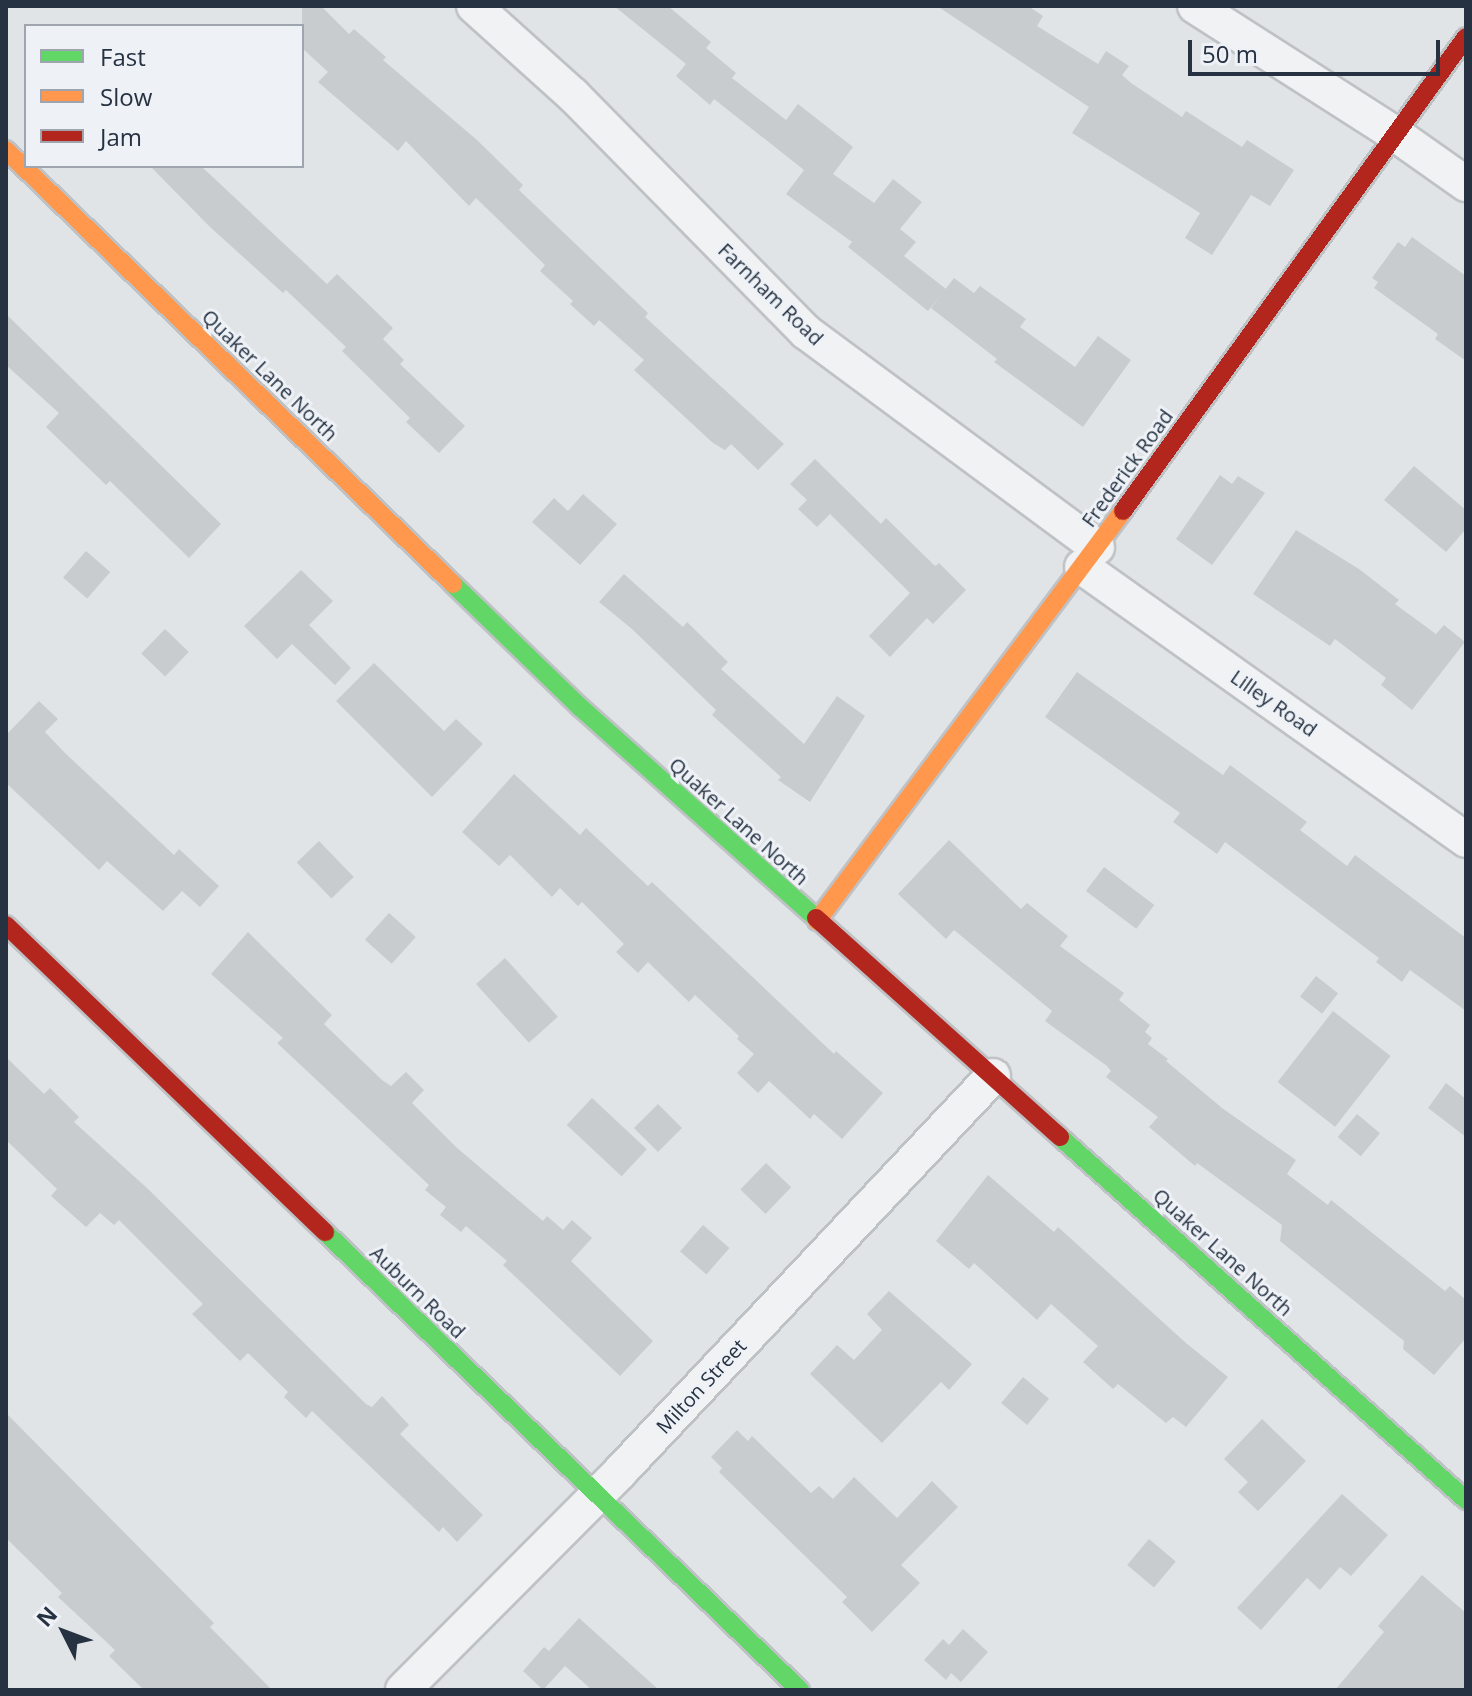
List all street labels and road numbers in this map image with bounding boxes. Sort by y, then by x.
street label: Farnham Road [714,238,828,350]
street label: Quaker Lane North [197,304,343,446]
street label: Frederick Road [1076,405,1178,531]
street label: Lilley Road [1226,665,1322,741]
street label: Quaker Lane North [664,752,814,890]
street label: Quaker Lane North [1148,1183,1298,1321]
street label: Auburn Road [366,1241,470,1343]
street label: Milton Street [651,1334,751,1438]

